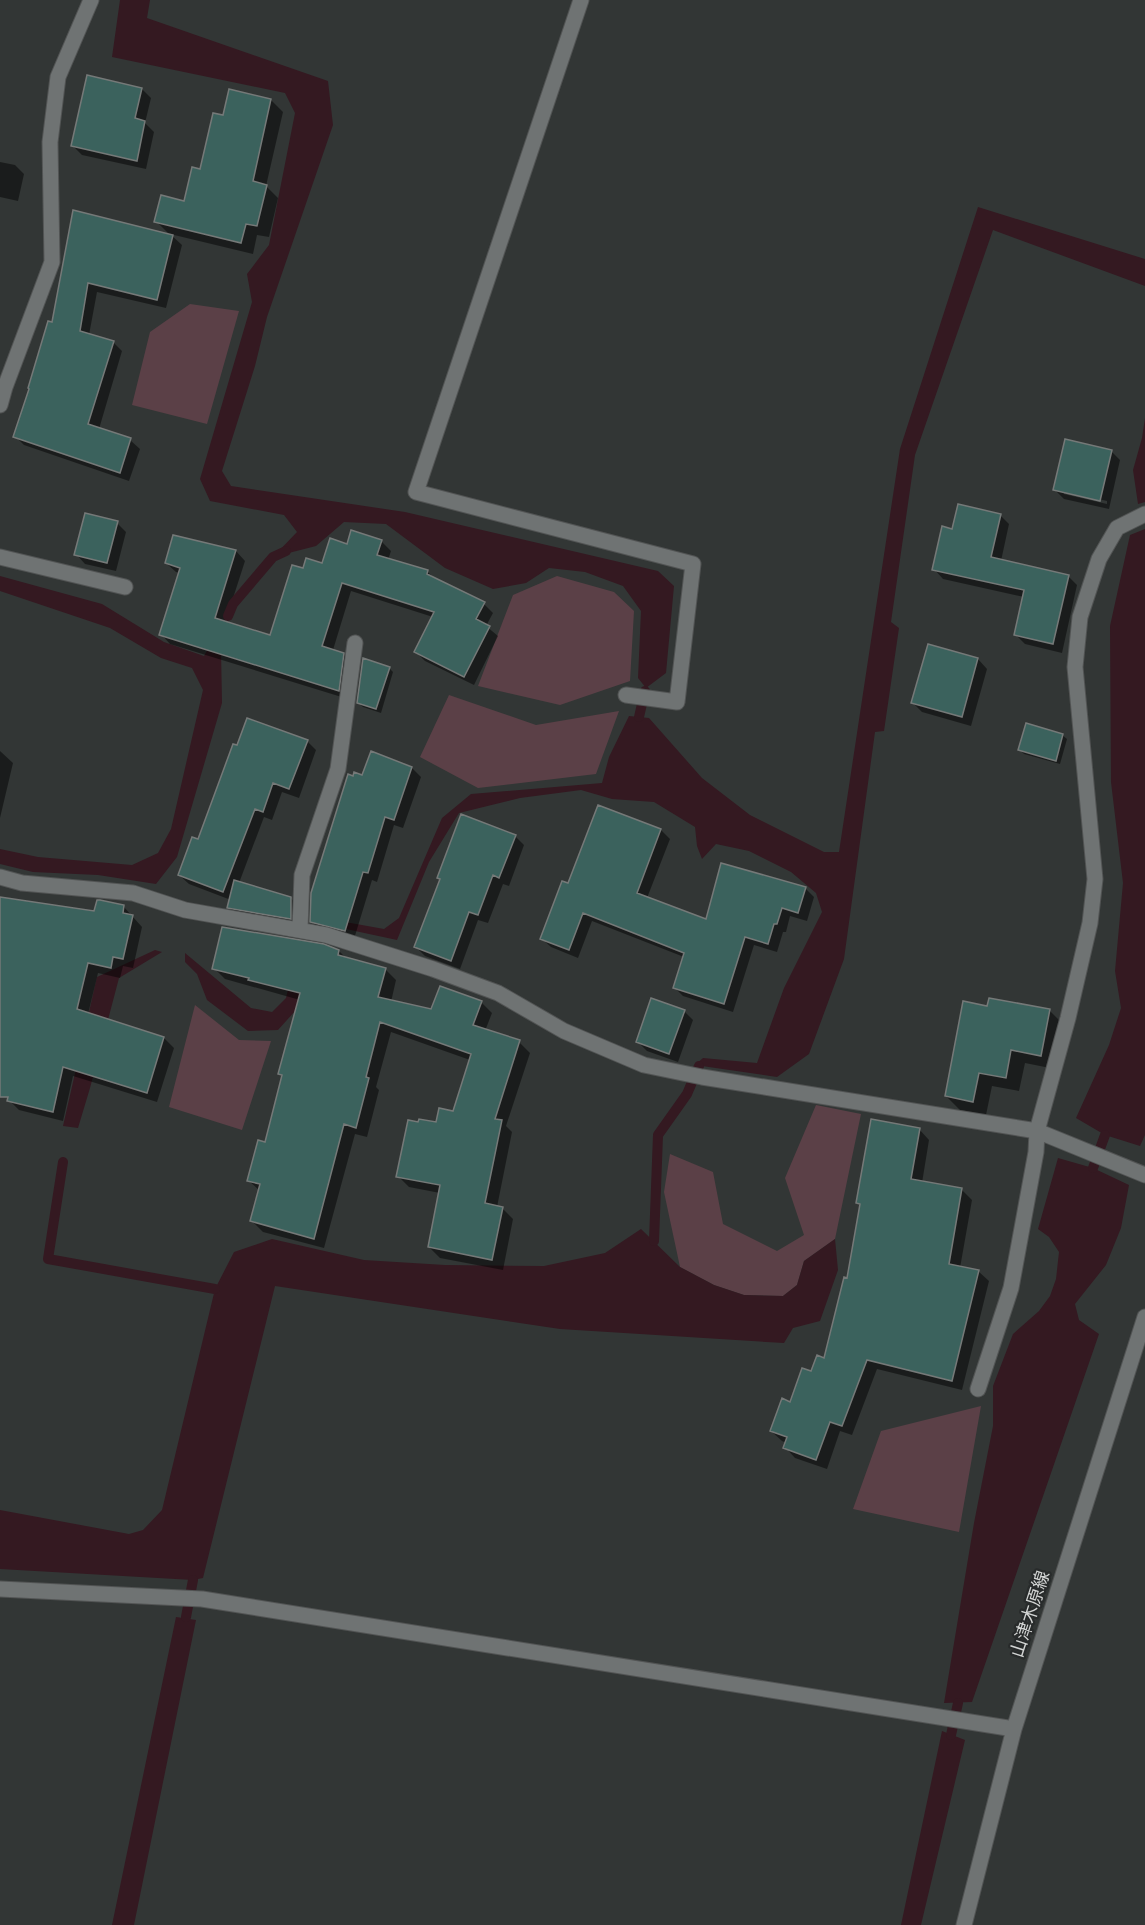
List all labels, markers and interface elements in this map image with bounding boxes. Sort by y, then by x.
street label: 山津木原線 [1005,1567,1056,1661]

